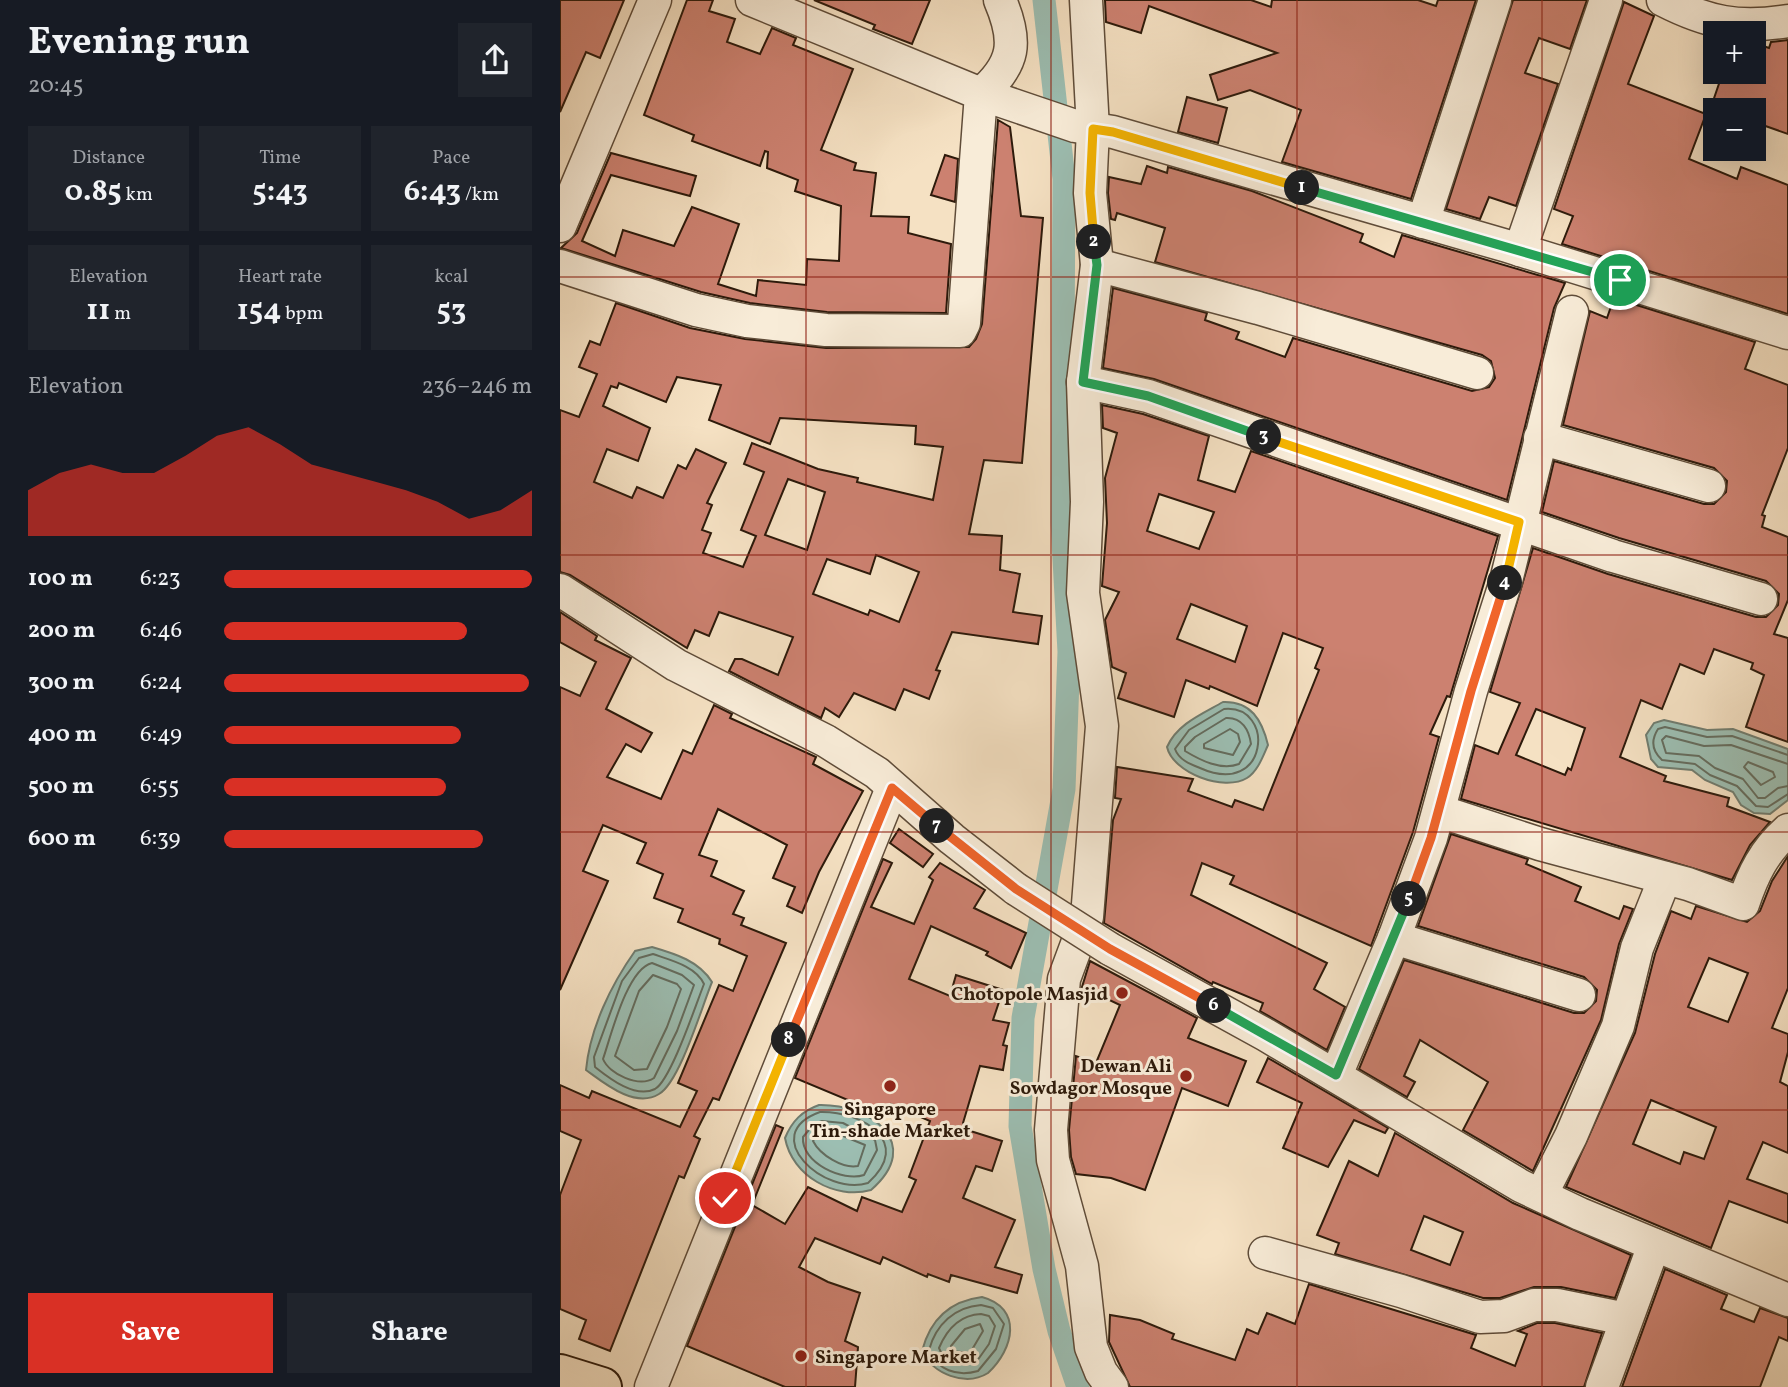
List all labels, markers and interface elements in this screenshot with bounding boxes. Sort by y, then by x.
text: Evening run [28,17,250,70]
map controls [1703,21,1766,161]
button: + [1703,21,1766,84]
button: share [458,23,532,97]
text: 20:45 [28,70,83,102]
button: − [1703,98,1766,161]
text: Distance [72,145,145,171]
text: Time [259,145,301,171]
text: Pace [432,145,470,171]
pin: 1 [1284,170,1320,206]
text: 0.85 [65,171,122,213]
text: 5:43 [252,171,308,213]
text: 6:43 [404,171,461,213]
text: 1 [1298,174,1305,200]
text: km [122,182,153,208]
text: /km [461,182,499,208]
pin: 2 [1076,224,1112,260]
text: 2 [1089,228,1098,254]
pin [1590,250,1650,310]
icon: arrive [1601,261,1639,299]
text: Elevation [69,264,148,290]
text: Heart rate [238,264,322,290]
text: kcal [434,264,468,290]
text: 11 [86,290,110,332]
text: 154 [237,290,281,332]
text: 53 [436,290,466,332]
text: m [110,301,131,327]
text: bpm [281,301,323,327]
text: Elevation [28,371,124,403]
text: 236–246 m [421,371,532,403]
pin: 3 [1246,420,1282,454]
text: 3 [1259,423,1268,449]
text: 100 m [28,563,93,595]
text: 6:23 [140,563,181,595]
pin: 4 [1488,566,1522,600]
text: 4 [1499,569,1510,595]
text: 200 m [28,615,95,647]
text: 6:46 [140,615,182,647]
text: 300 m [28,667,95,699]
text: 6:24 [140,667,182,699]
text: 400 m [28,719,97,751]
text: 6:49 [140,719,182,751]
text: 500 m [28,771,94,803]
text: 6:55 [140,771,179,803]
pin: 7 [920,808,954,844]
text: 7 [932,812,941,838]
text: 600 m [28,823,96,855]
text: 6:39 [140,823,180,855]
pin: 5 [1392,881,1426,916]
text: 5 [1404,885,1413,911]
place label: Chotopole Masjid [951,982,1108,1008]
marker: Chotopole Masjid [1114,985,1130,1001]
pin: 6 [1196,988,1232,1024]
text: 6 [1208,992,1219,1018]
pin: 8 [772,1023,806,1058]
text: 8 [783,1026,794,1052]
place label: Dewan Ali Sowdagor Mosque [1010,1054,1172,1102]
marker: Dewan Ali Sowdagor Mosque [1178,1068,1194,1084]
marker: Singapore Tin-shade Market [882,1078,898,1094]
place label: Singapore Tin-shade Market [810,1097,970,1145]
pin [695,1168,755,1228]
icon: check [706,1179,744,1217]
button: Save [28,1293,273,1373]
button: Share [287,1293,532,1373]
place label: Singapore Market [815,1345,977,1371]
marker: Singapore Market [793,1348,809,1364]

